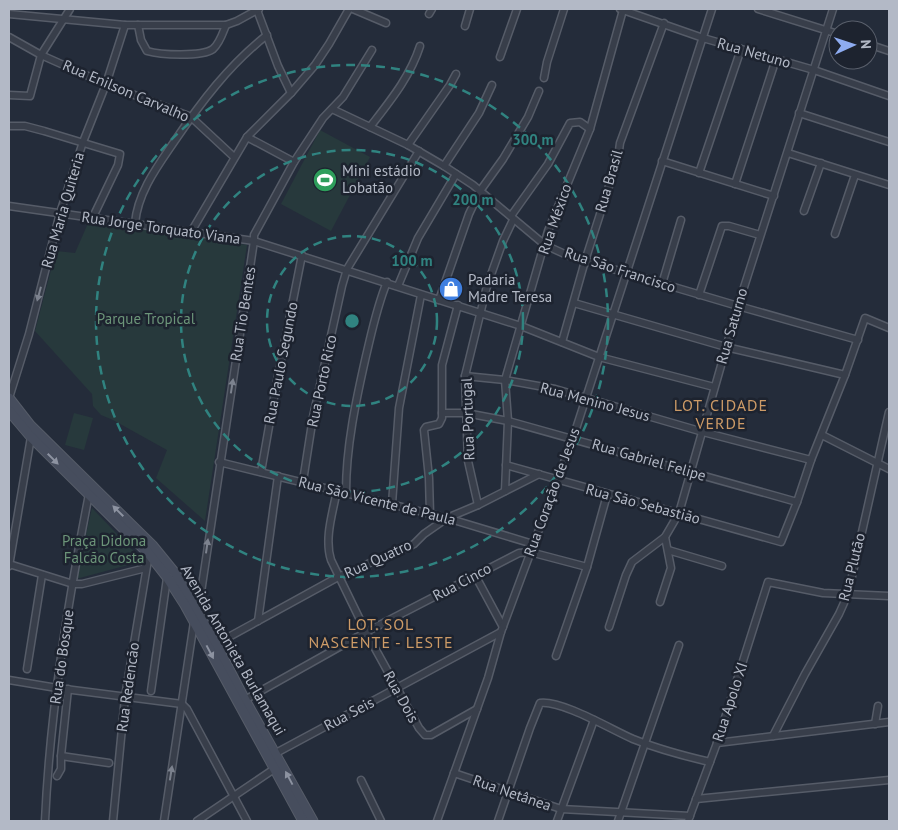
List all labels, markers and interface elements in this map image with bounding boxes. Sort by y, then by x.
north arrow [828,20,878,70]
street label: Rua Netuno [715,33,793,72]
text: N [857,39,875,49]
street label: Rua Enilson Carvalho [60,55,192,126]
text: 300 m [512,130,554,149]
street label: Rua Brasil [591,147,627,214]
street label: Rua Maria Quiteria [37,150,88,270]
place label: Mini estádio Lobatão [342,161,421,197]
sports icon: Mini estádio Lobatão [312,167,338,193]
street label: Rua México [534,181,575,257]
text: 200 m [452,190,494,209]
street label: Rua Jorge Torquato Viana [80,207,242,248]
street label: Rua São Francisco [562,243,678,296]
text: 100 m [391,251,433,270]
street label: Rua Tio Bentes [226,265,259,363]
place label: Padaria Madre Teresa [468,270,552,306]
shop icon: Padaria Madre Teresa [438,276,464,302]
street label: Rua Saturno [712,286,751,366]
one-way arrow [35,287,43,302]
street label: Rua Paulo Segundo [259,300,302,426]
park label: Parque Tropical [97,309,196,328]
centre of rings [343,312,361,330]
street label: Rua Porto Rico [302,333,341,429]
one-way arrow [228,377,236,393]
street label: Rua Portugal [457,377,478,461]
street label: Rua Menino Jesus [538,378,652,425]
district label: LOT. CIDADE VERDE [674,395,768,433]
street label: Rua Coração de Jesus [519,425,584,559]
street label: Rua Gabriel Felipe [590,434,708,485]
one-way arrow [47,453,59,465]
street label: Rua São Vicente de Paula [296,472,458,529]
street label: Rua São Sebastião [584,479,702,528]
one-way arrow [112,505,124,517]
park label: Praça Didona Falcão Costa [62,531,146,567]
street label: Rua Plutão [834,531,869,603]
street label: Rua Quatro [341,535,415,582]
one-way arrow [203,538,211,554]
street label: Rua Cinco [429,558,494,605]
street label: Avenida Antonieta Burlamaqui [177,561,290,739]
street label: Rua do Bosque [45,608,78,705]
district label: LOT. SOL NASCENTE - LESTE [308,614,454,652]
street label: Rua Redencão [112,641,143,733]
one-way arrow [206,644,214,659]
street label: Rua Apolo XI [708,660,751,744]
street label: Rua Dois [379,667,423,726]
street label: Rua Seis [320,692,377,735]
one-way arrow [167,765,175,781]
street label: Rua Netânea [470,770,554,815]
one-way arrow [285,771,293,786]

